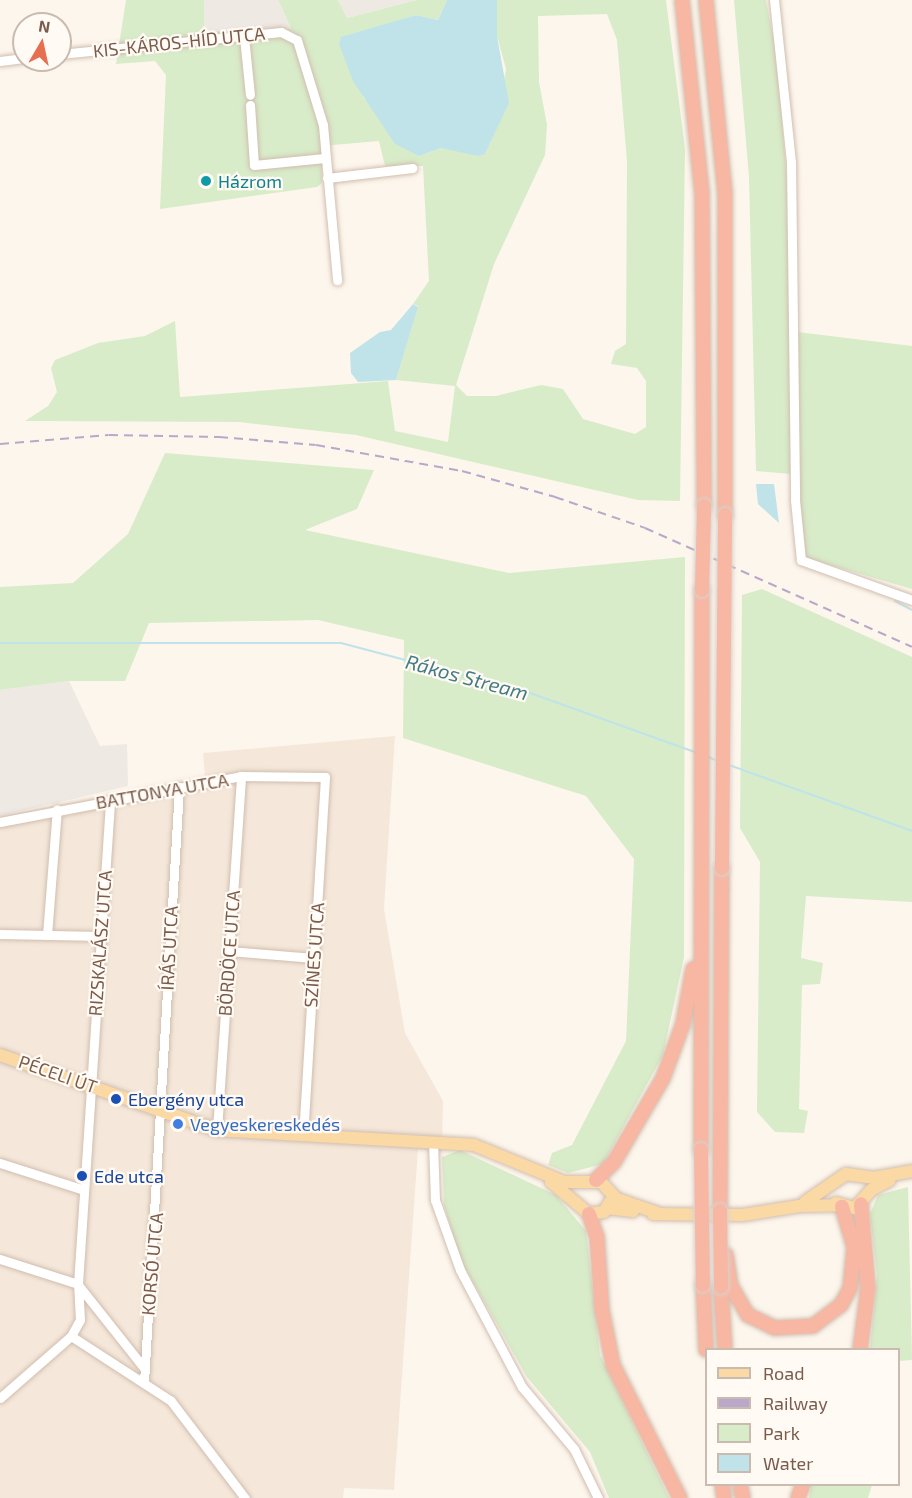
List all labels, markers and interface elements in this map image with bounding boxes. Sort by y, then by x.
north arrow [12,12,72,72]
text: N [37,15,52,36]
street label: KIS-KÁROS-HÍD UTCA [92,22,266,62]
place label: Házrom [218,170,282,192]
marker: Házrom [199,174,213,188]
water label: Rákos Stream [403,649,531,705]
street label: BATTONYA UTCA [94,769,230,813]
street label: RIZSKALÁSZ UTCA [84,869,116,1017]
street label: BÖRDÖCE UTCA [214,889,244,1017]
street label: SZÍNES UTCA [300,902,328,1008]
street label: ÍRÁS UTCA [156,905,182,991]
street label: PÉCELI ÚT [16,1051,100,1097]
place label: Ebergény utca [128,1088,245,1110]
marker: Ebergény utca [109,1092,123,1106]
place label: Vegyeskereskedés [190,1113,340,1135]
marker: Vegyeskereskedés [171,1117,185,1131]
place label: Ede utca [94,1165,164,1187]
marker: Ede utca [75,1169,89,1183]
street label: KORSÓ UTCA [137,1212,167,1316]
legend [705,1348,900,1486]
text: Road [763,1362,804,1384]
text: Railway [763,1392,828,1414]
text: Park [763,1422,800,1444]
text: Water [763,1452,813,1474]

